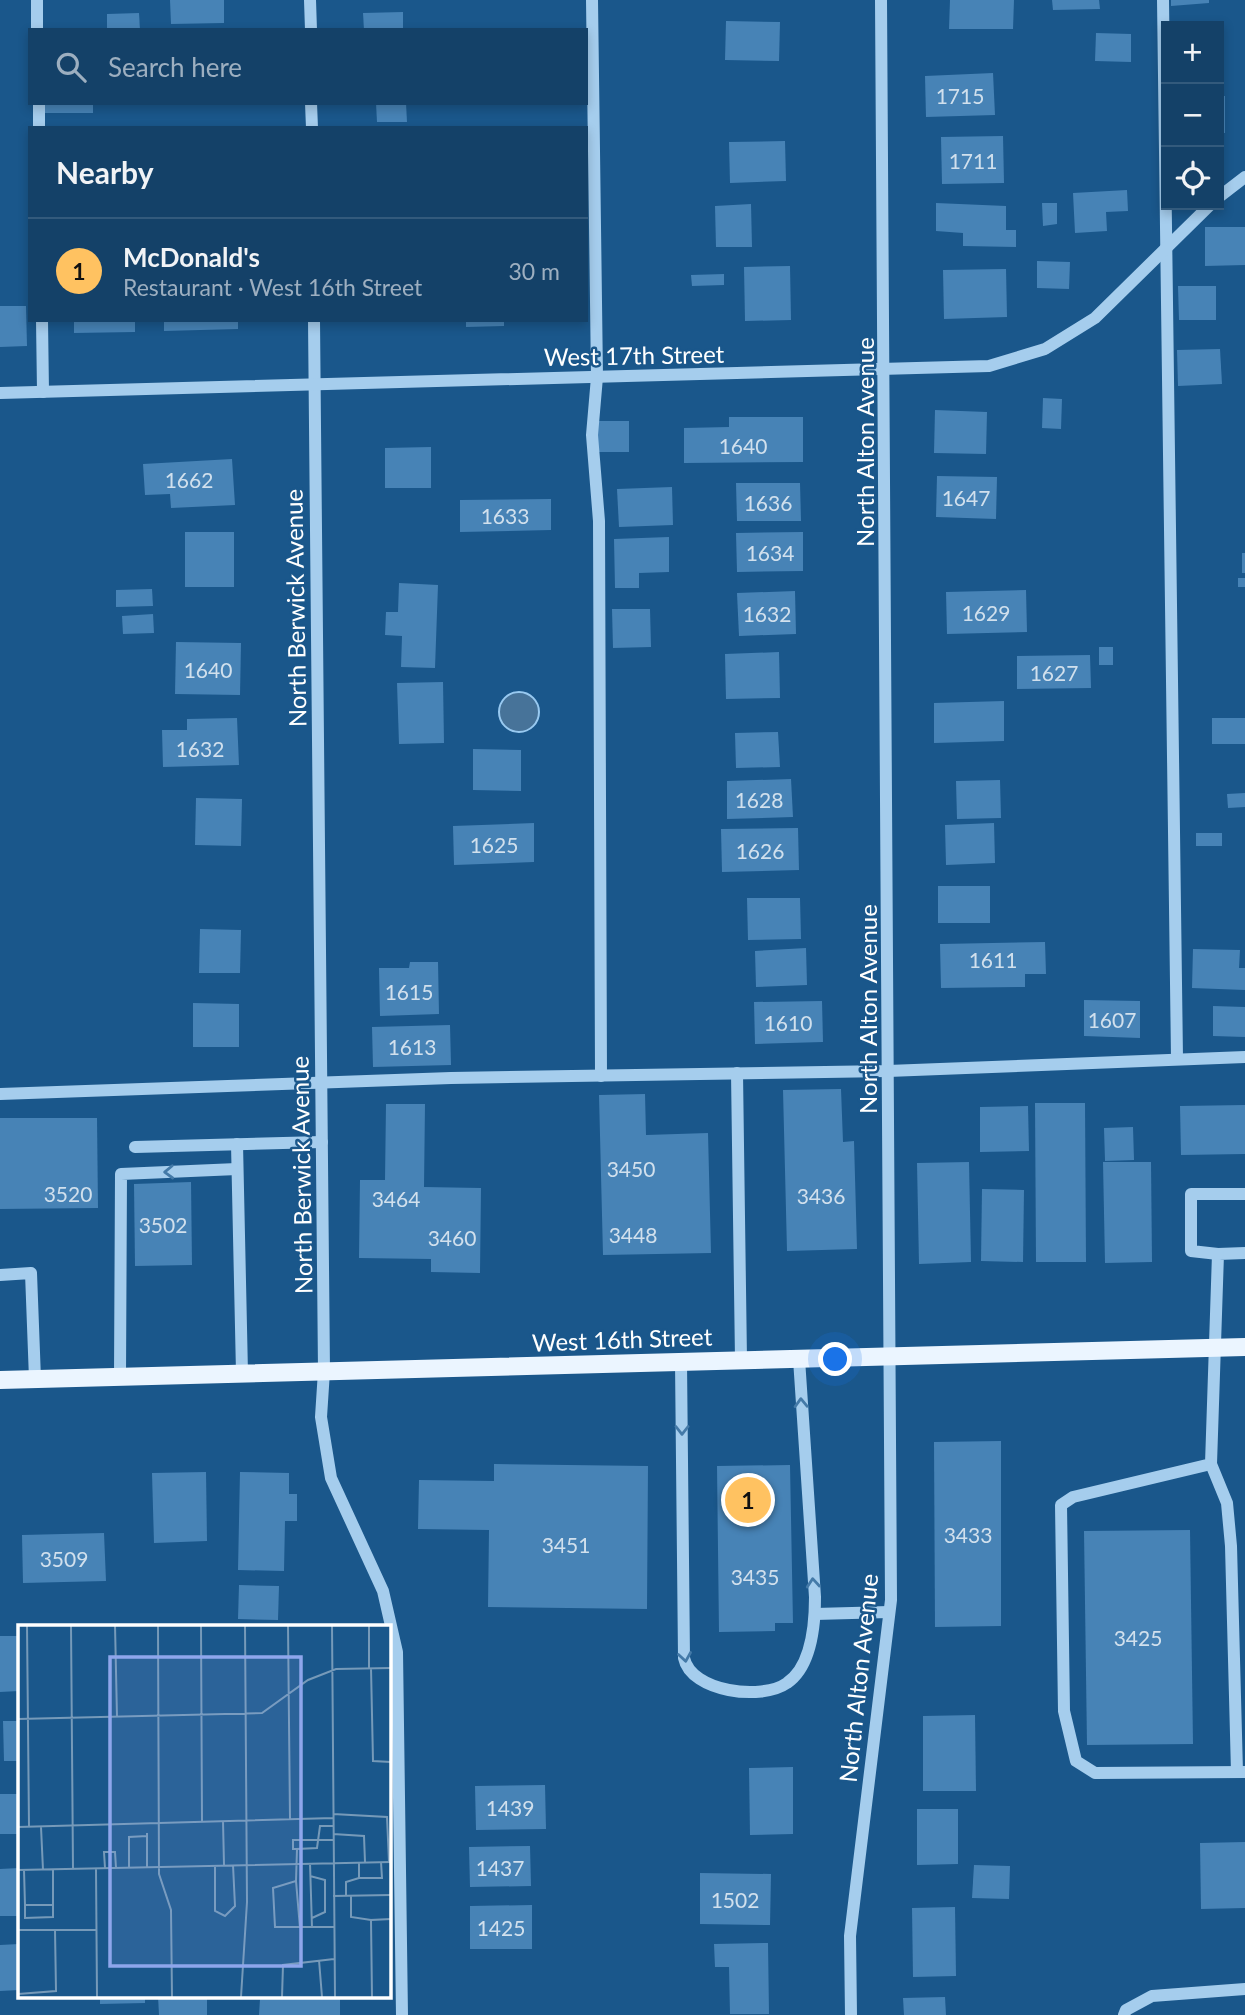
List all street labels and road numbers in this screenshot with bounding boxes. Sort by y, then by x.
street label: North Alton Avenue [850,337,879,547]
street label: West 17th Street [544,339,725,371]
street label: North Berwick Avenue [278,489,312,727]
street label: North Alton Avenue [853,904,882,1114]
street label: North Berwick Avenue [284,1056,318,1294]
street label: West 16th Street [531,1321,713,1357]
street label: North Alton Avenue [833,1572,883,1784]

